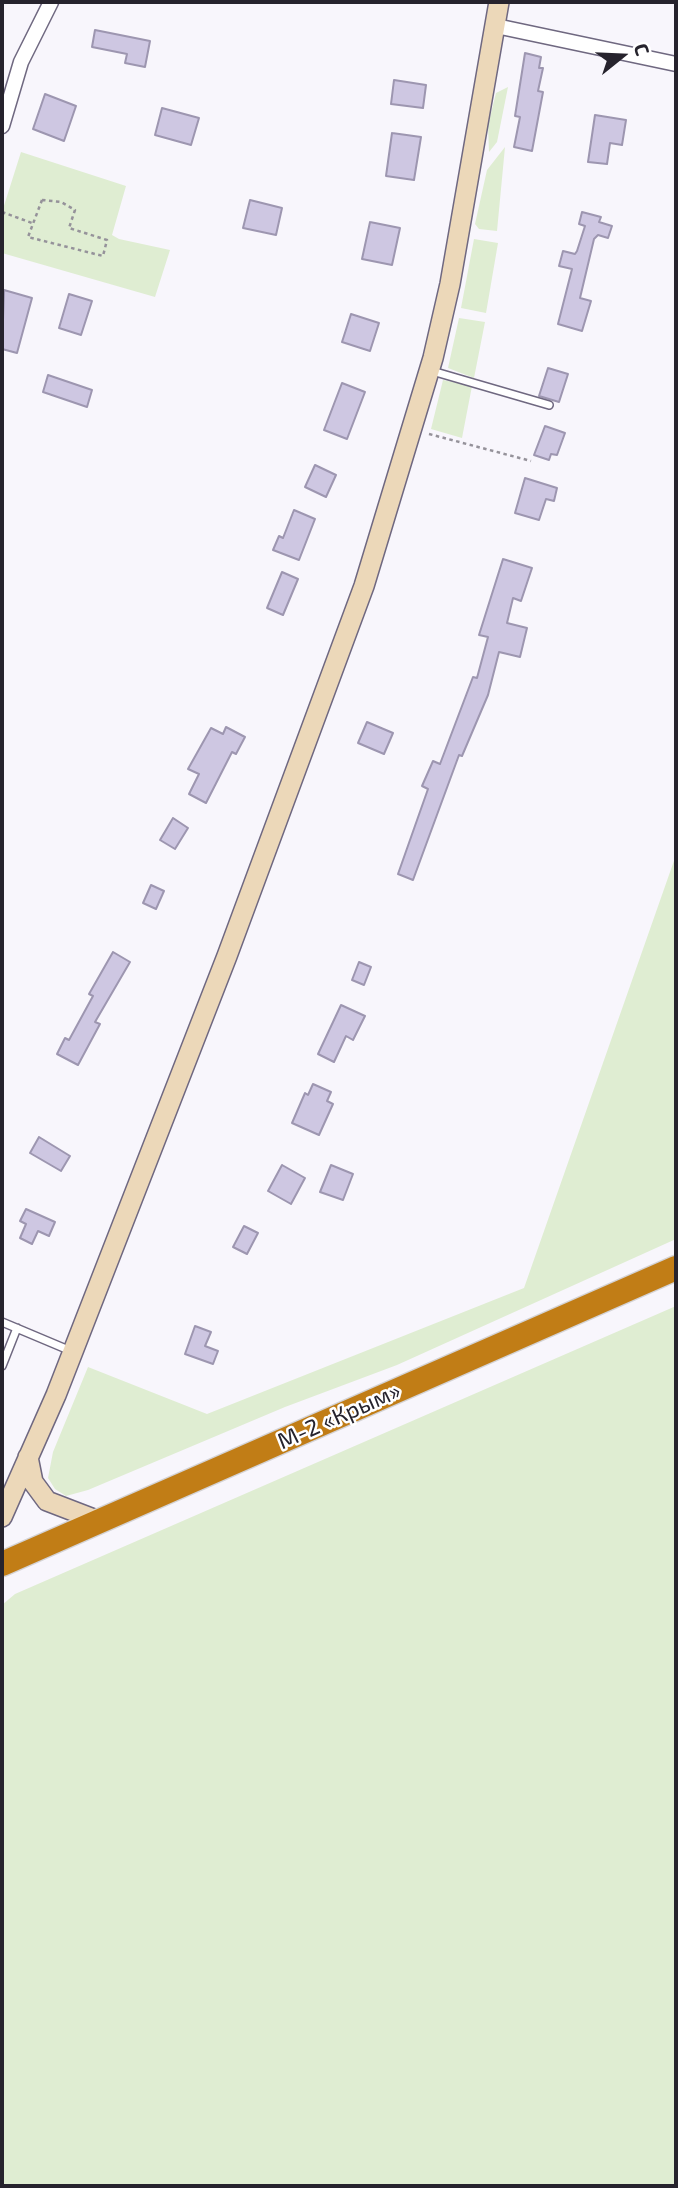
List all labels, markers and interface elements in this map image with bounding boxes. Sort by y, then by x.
north arrow [587,21,657,91]
text: С [630,40,655,58]
street label: М-2 «Крым» [273,1377,405,1455]

